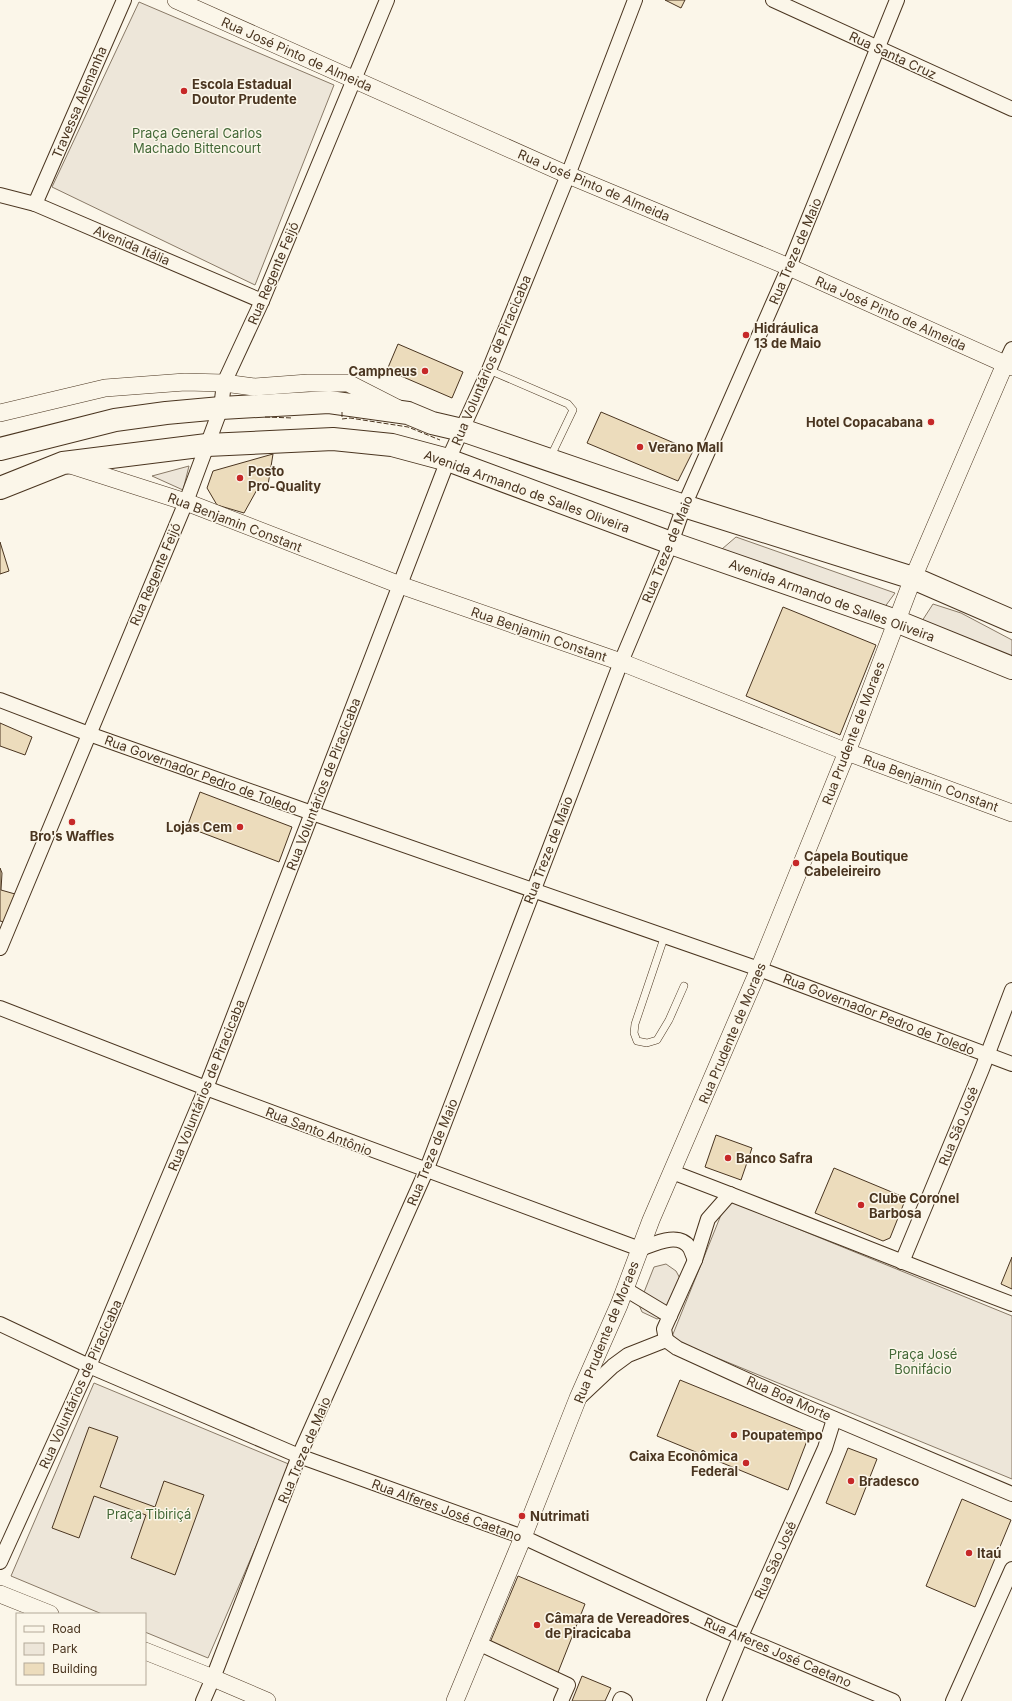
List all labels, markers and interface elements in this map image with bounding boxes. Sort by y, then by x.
street label: Rua José Pinto de Almeida [219,13,375,95]
street label: Rua Santa Cruz [847,28,939,82]
street label: Travessa Alemanha [48,44,110,160]
place label: Escola Estadual Doutor Prudente [192,76,297,107]
marker: Escola Estadual Doutor Prudente [179,86,189,96]
park label: Praça General Carlos Machado Bittencourt [132,125,262,156]
street label: Rua José Pinto de Almeida [516,146,672,224]
street label: Rua Treze de Maio [765,195,825,307]
street label: Rua Regente Feijó [244,219,302,327]
street label: Avenida Itália [91,222,173,268]
street label: Rua Voluntários de Piracicaba [448,272,534,448]
street label: Rua José Pinto de Almeida [813,272,969,354]
place label: Hidráulica 13 de Maio [754,320,821,351]
marker: Hidráulica 13 de Maio [741,330,751,340]
place label: Campneus [349,363,417,379]
marker: Campneus [420,366,430,376]
place label: Hotel Copacabana [806,414,923,430]
marker: Hotel Copacabana [926,417,936,427]
place label: Verano Mall [648,439,723,455]
marker: Verano Mall [635,442,645,452]
street label: Avenida Armando de Salles Oliveira [422,446,632,536]
place label: Posto Pro-Quality [248,463,321,494]
marker: Posto Pro-Quality [235,473,245,483]
street label: Rua Benjamin Constant [166,489,304,555]
street label: Rua Treze de Maio [638,493,696,605]
street label: Rua Regente Feijó [126,520,184,628]
street label: Avenida Armando de Salles Oliveira [727,555,937,645]
street label: Rua Benjamin Constant [469,603,609,665]
street label: Rua Prudente de Moraes [818,659,888,807]
street label: Rua Voluntários de Piracicaba [283,695,363,873]
street label: Rua Governador Pedro de Toledo [102,732,300,816]
street label: Rua Benjamin Constant [861,751,1001,815]
street label: Rua Treze de Maio [520,794,576,906]
marker: Bro's Waffles [67,817,77,827]
place label: Lojas Cem [166,819,232,835]
marker: Lojas Cem [235,822,245,832]
place label: Bro's Waffles [30,828,114,844]
place label: Capela Boutique Cabeleireiro [804,848,908,879]
marker: Capela Boutique Cabeleireiro [791,858,801,868]
street label: Rua Prudente de Moraes [695,960,769,1106]
street label: Rua Governador Pedro de Toledo [781,970,977,1058]
street label: Rua Voluntários de Piracicaba [164,997,248,1173]
street label: Rua São José [935,1084,981,1168]
street label: Rua Treze de Maio [403,1096,461,1208]
street label: Rua Santo Antônio [263,1103,375,1159]
place label: Banco Safra [736,1150,813,1166]
marker: Banco Safra [723,1153,733,1163]
place label: Clube Coronel Barbosa [869,1190,959,1221]
marker: Clube Coronel Barbosa [856,1200,866,1210]
street label: Rua Prudente de Moraes [570,1258,642,1405]
street label: Rua Voluntários de Piracicaba [35,1297,125,1471]
park label: Praça José Bonifácio [889,1346,957,1377]
street label: Rua Boa Morte [744,1372,834,1424]
street label: Rua Treze de Maio [274,1394,334,1506]
place label: Poupatempo [742,1427,823,1443]
marker: Poupatempo [729,1430,739,1440]
place label: Caixa Econômica Federal [629,1448,738,1479]
marker: Caixa Econômica Federal [741,1458,751,1468]
place label: Bradesco [859,1473,919,1489]
street label: Rua Alferes José Caetano [370,1475,524,1545]
marker: Bradesco [846,1476,856,1486]
park label: Praça Tibiriçá [107,1506,191,1522]
place label: Nutrimati [530,1508,589,1524]
marker: Nutrimati [517,1511,527,1521]
street label: Rua São José [751,1518,799,1602]
place label: Itaú [977,1545,1001,1561]
marker: Itaú [964,1548,974,1558]
place label: Câmara de Vereadores de Piracicaba [545,1610,690,1641]
legend [16,1613,146,1685]
street label: Rua Alferes José Caetano [702,1614,854,1690]
marker: Câmara de Vereadores de Piracicaba [532,1620,542,1630]
text: Road [52,1621,81,1636]
text: Park [52,1641,78,1656]
text: Building [52,1661,97,1676]

